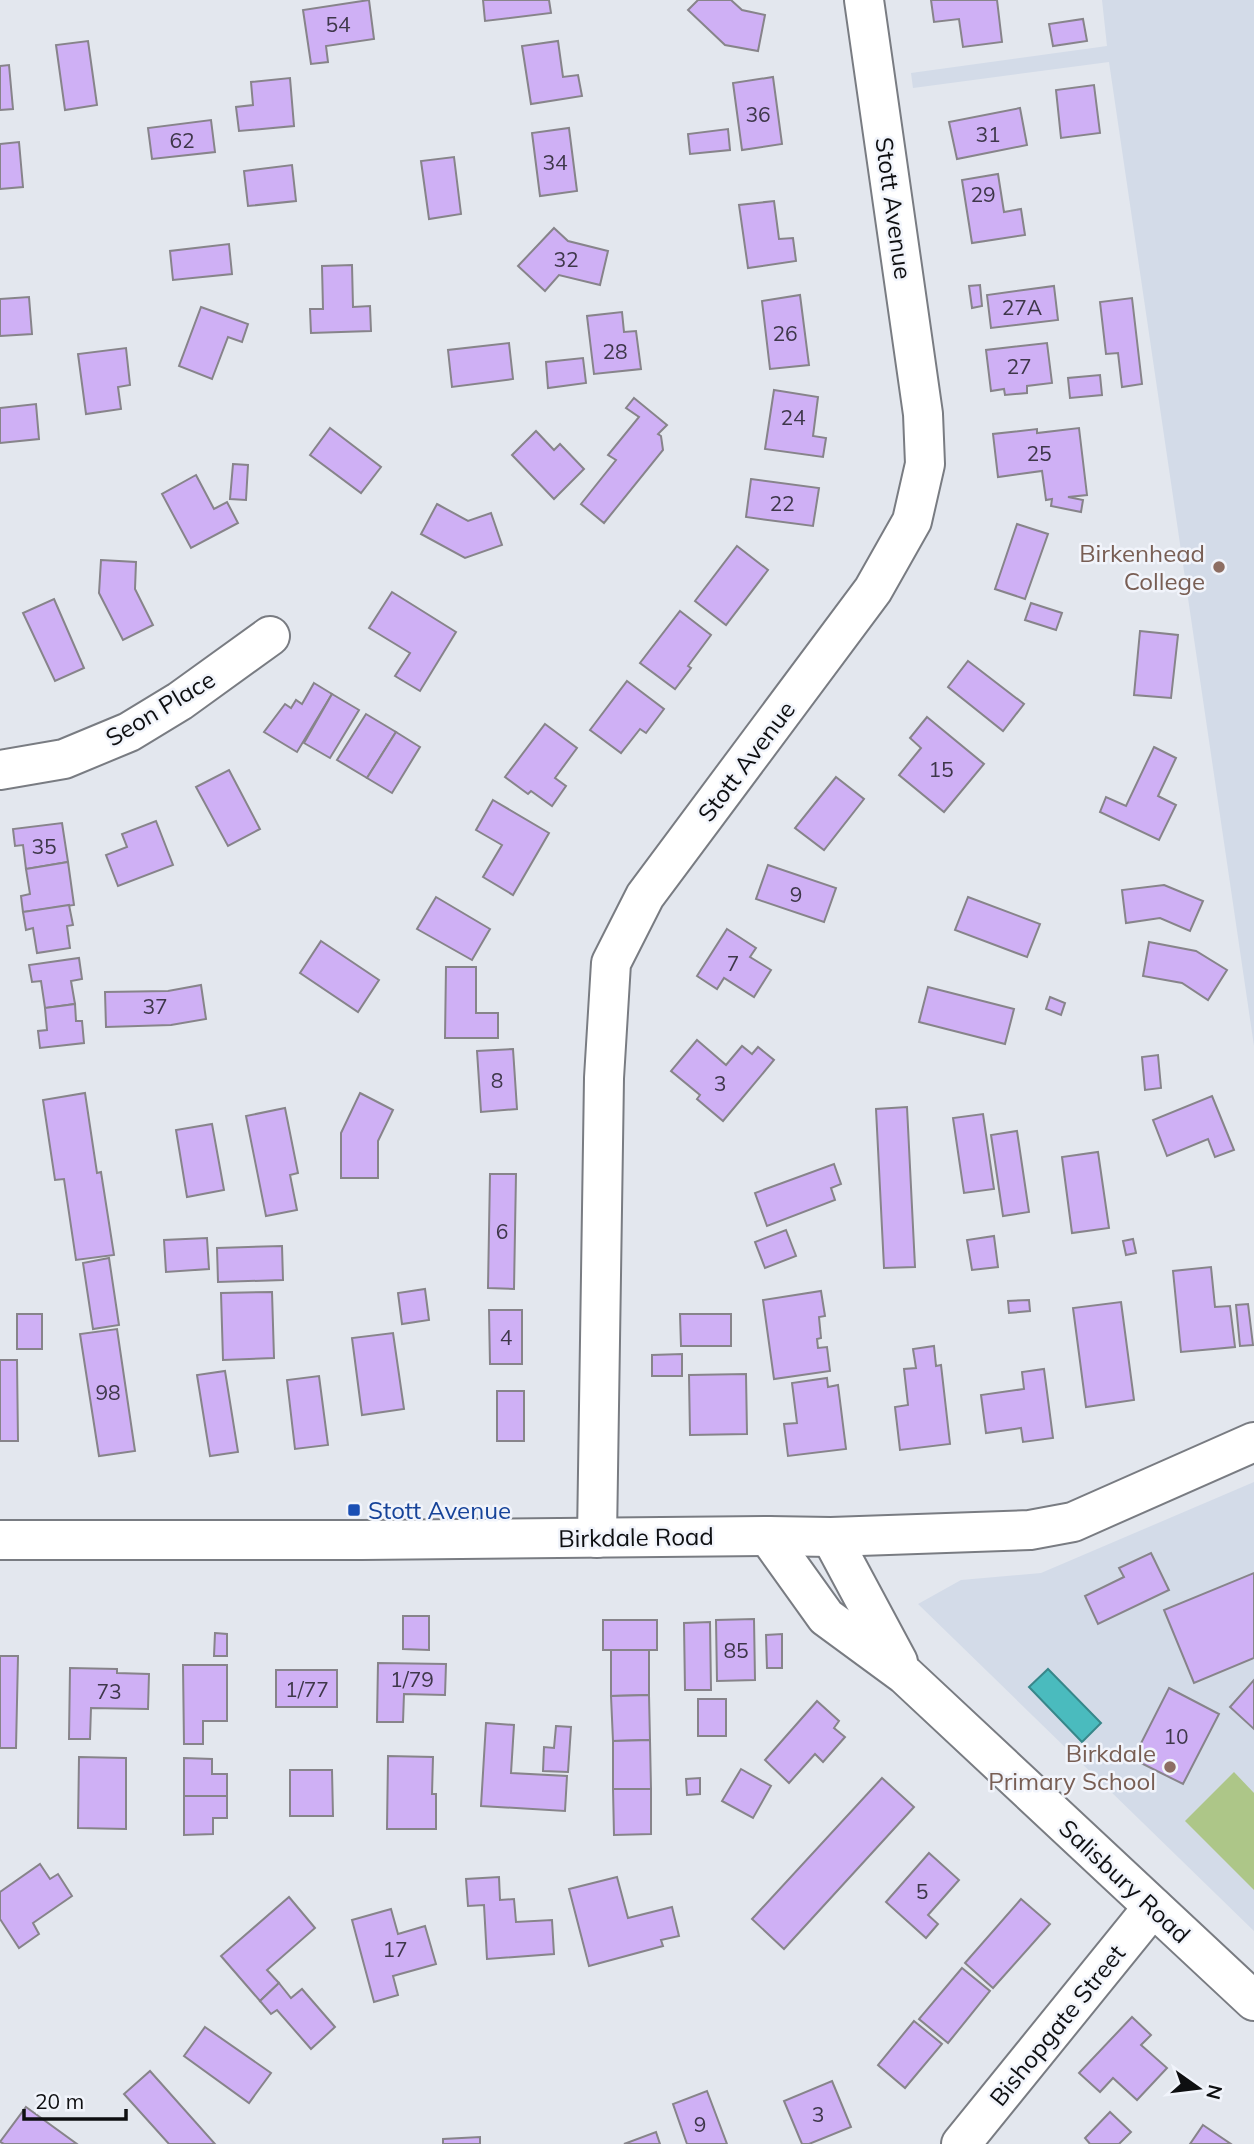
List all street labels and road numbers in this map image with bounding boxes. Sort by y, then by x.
street label: Stott Avenue [869,135,919,281]
street label: Seon Place [100,664,220,752]
street label: Stott Avenue [691,695,801,827]
street label: Birkdale Road [558,1521,714,1553]
street label: Salisbury Road [1053,1813,1197,1949]
street label: Bishopgate Street [983,1938,1131,2112]

